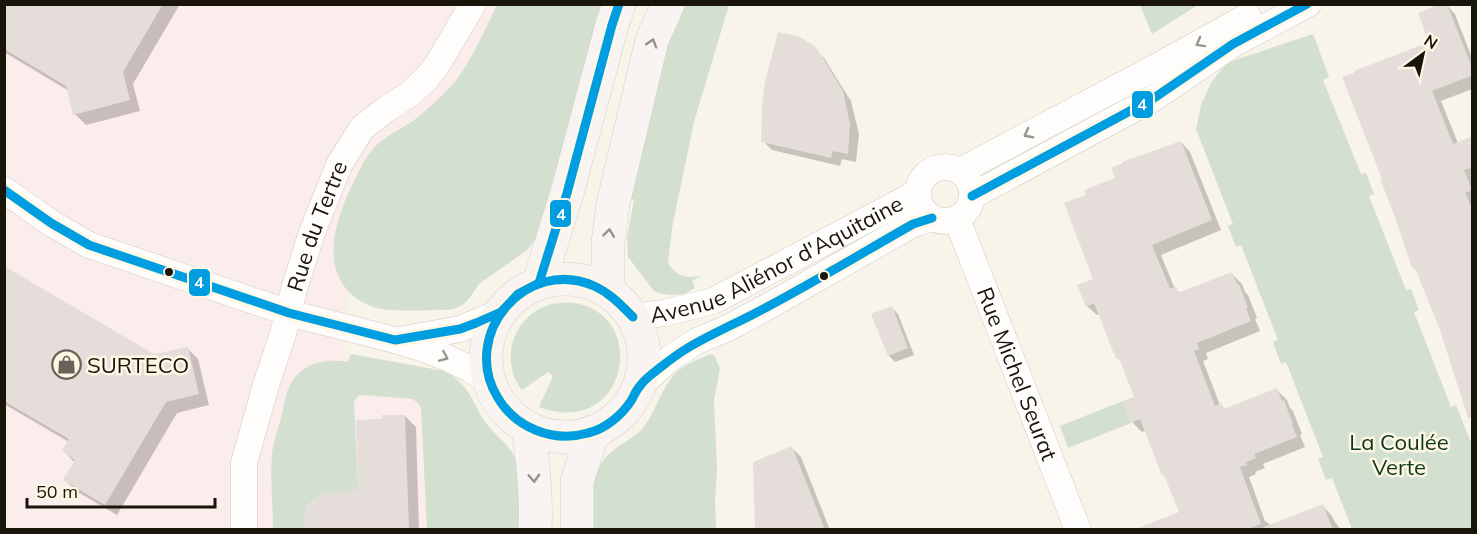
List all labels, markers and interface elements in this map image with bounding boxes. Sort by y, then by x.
north arrow [1393,24,1453,84]
text: N [1421,30,1442,53]
one-way arrow [1196,36,1206,47]
one-way arrow [645,38,657,49]
line badge: 4 [1131,90,1154,119]
text: 4 [1137,94,1147,114]
one-way arrow [1023,127,1034,139]
street label: Rue du Tertre [280,157,353,295]
street label: Avenue Aliénor d'Aquitaine [649,189,908,329]
line badge: 4 [549,199,572,228]
text: 4 [556,204,566,224]
one-way arrow [602,229,615,238]
unlabelled marker [163,266,175,278]
line badge: 4 [188,268,211,297]
unlabelled marker [818,270,830,282]
text: 4 [194,272,204,292]
street label: Rue Michel Seurat [971,283,1064,465]
shop icon: SURTECO [50,349,82,381]
one-way arrow [438,350,449,362]
place label: SURTECO [87,351,189,379]
park label: La Coulée Verte [1349,428,1449,481]
scale bar [27,471,214,509]
one-way arrow [528,474,540,483]
text: 50 m [36,480,78,503]

